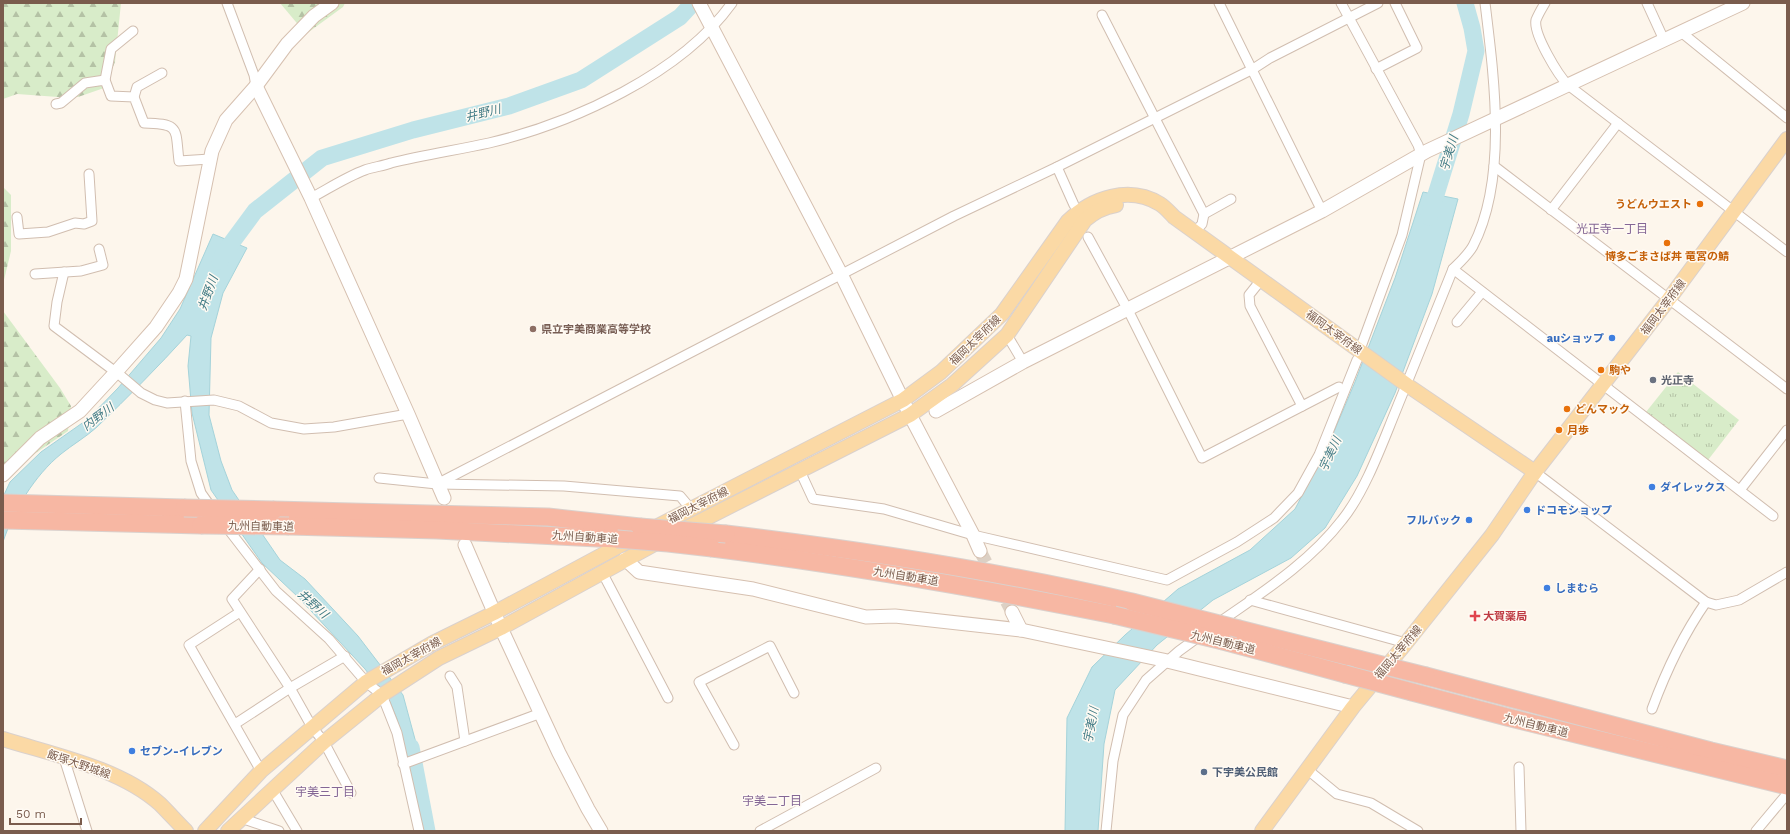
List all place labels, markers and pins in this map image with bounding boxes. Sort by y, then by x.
place label: うどんウエスト [1615,198,1692,211]
marker: うどんウエスト [1695,199,1705,209]
marker: 博多ごまさば丼 竜宮の鯖 [1662,238,1672,248]
place label: 博多ごまさば丼 竜宮の鯖 [1605,250,1729,263]
place label: 県立宇美商業高等学校 [541,323,651,336]
marker: 県立宇美商業高等学校 [528,324,538,334]
place label: auショップ [1547,332,1604,345]
marker: auショップ [1607,333,1617,343]
place label: 駒や [1609,364,1631,377]
marker: 駒や [1596,365,1606,375]
place label: 光正寺 [1661,374,1694,387]
marker: 光正寺 [1648,375,1658,385]
place label: どんマック [1575,403,1630,416]
marker: どんマック [1562,404,1572,414]
place label: 月歩 [1567,424,1589,437]
marker: 月歩 [1554,425,1564,435]
place label: ダイレックス [1660,481,1726,494]
marker: ダイレックス [1647,482,1657,492]
place label: ドコモショップ [1535,504,1612,517]
marker: ドコモショップ [1522,505,1532,515]
place label: フルバック [1406,514,1461,527]
marker: フルバック [1464,515,1474,525]
place label: しまむら [1555,582,1599,595]
marker: しまむら [1542,583,1552,593]
place label: 大賀薬局 [1483,610,1527,623]
marker: 大賀薬局 [1470,611,1480,621]
place label: セブン-イレブン [140,745,223,758]
marker: セブン-イレブン [127,746,137,756]
place label: 下宇美公民館 [1212,766,1278,779]
marker: 下宇美公民館 [1199,767,1209,777]

